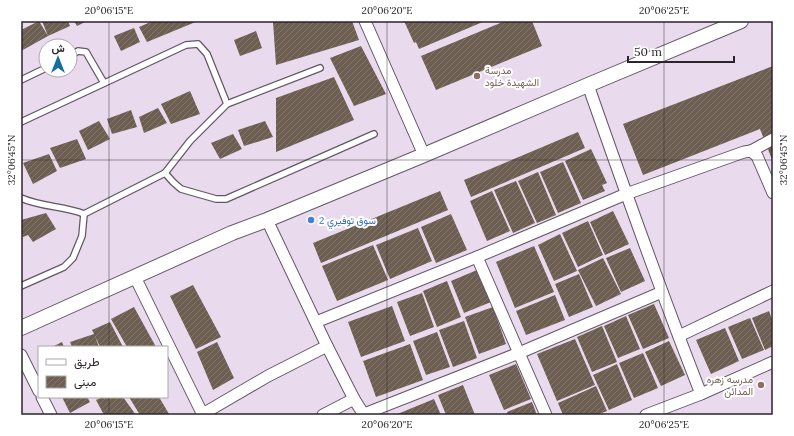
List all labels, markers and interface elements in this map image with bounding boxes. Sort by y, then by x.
text: 20°06'15"E [85,4,133,17]
text: 20°06'20"E [362,4,412,17]
text: 20°06'25"E [639,4,689,17]
north arrow [38,38,78,78]
scale bar [628,38,734,64]
text: ش [51,41,65,55]
text: 50 m [634,44,662,59]
place label: مدرسة الشهيدة خلود [485,64,539,89]
marker: مدرسة الشهيدة خلود [472,71,482,81]
text: 32°06'45"N [5,134,18,185]
text: 32°06'45"N [777,134,790,185]
place label: سوق توفيري 2 [319,214,376,229]
marker: سوق توفيري 2 [306,215,316,225]
legend [38,346,168,398]
text: طريق [74,354,100,370]
place label: مدرسه زهره المدائن [707,373,753,398]
text: مبنى [74,374,96,390]
marker: مدرسه زهره المدائن [756,380,766,390]
text: 20°06'15"E [85,418,133,431]
text: 20°06'20"E [362,418,412,431]
text: 20°06'25"E [639,418,689,431]

